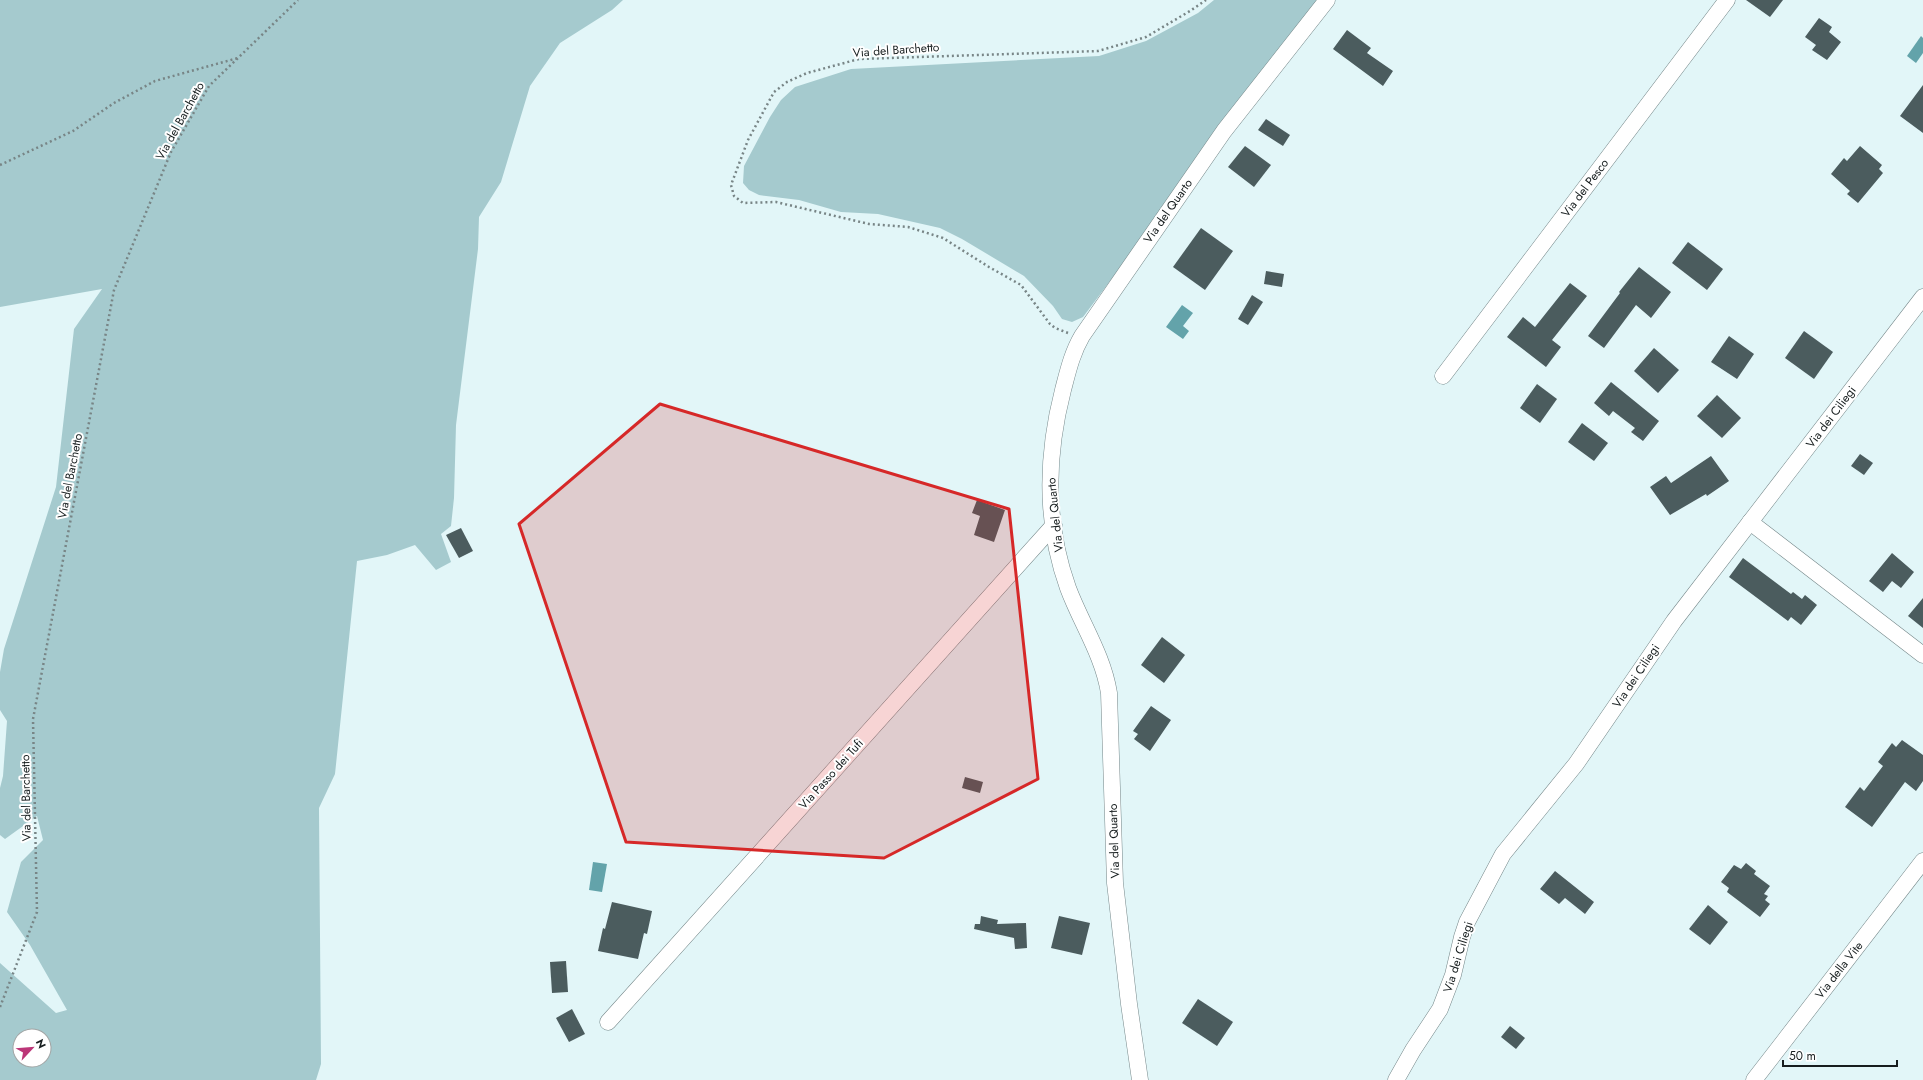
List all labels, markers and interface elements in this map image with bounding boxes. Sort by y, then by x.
street label: Via del Barchetto [852,38,940,62]
street label: Via del Barchetto [151,78,209,163]
street label: Via del Pesco [1557,155,1613,221]
street label: Via del Quarto [1139,175,1197,247]
street label: Via dei Ciliegi [1802,382,1860,452]
street label: Via del Barchetto [53,431,87,520]
street label: Via del Quarto [1042,476,1068,553]
street label: Via dei Ciliegi [1608,640,1664,712]
street label: Via Passo dei Tufi [794,735,868,813]
street label: Via del Barchetto [16,754,36,842]
street label: Via del Quarto [1104,803,1124,879]
street label: Via dei Ciliegi [1439,919,1477,995]
street label: Via della Vite [1811,937,1867,1003]
north arrow [12,1028,52,1068]
text: N [32,1036,50,1051]
scale bar [1783,1042,1897,1068]
text: 50 m [1789,1047,1816,1065]

